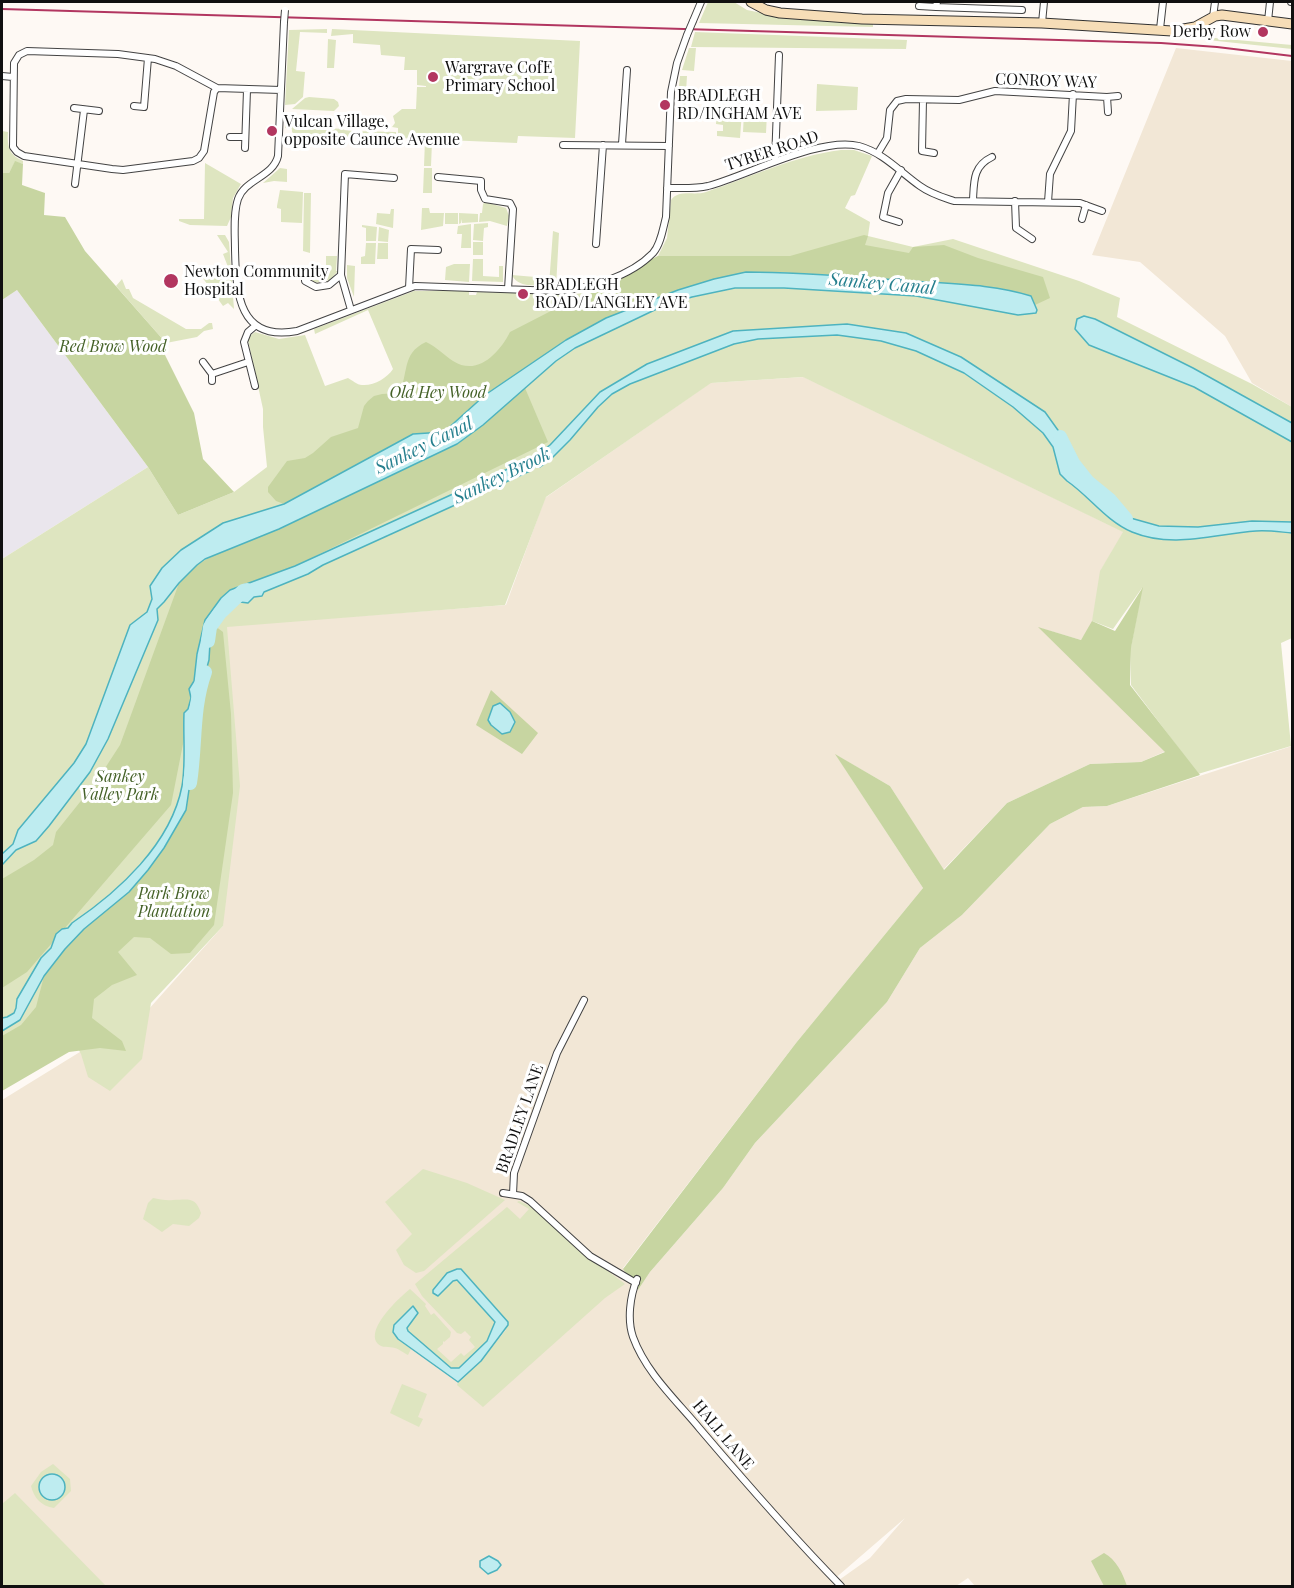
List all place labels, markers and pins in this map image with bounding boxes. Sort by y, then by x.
place label: Derby Row [1172,22,1251,42]
marker: Derby Row [1256,25,1270,39]
place label: Wargrave CofE Primary School [445,58,555,96]
marker: Wargrave CofE Primary School [426,70,440,84]
place label: BRADLEGH RD/INGHAM AVE [677,86,802,124]
marker: BRADLEGH RD/INGHAM AVE [658,98,672,112]
place label: Vulcan Village, opposite Caunce Avenue [284,112,460,150]
marker: Vulcan Village, opposite Caunce Avenue [265,124,279,138]
place label: Newton Community Hospital [184,262,329,300]
marker: Newton Community Hospital [162,272,180,290]
place label: BRADLEGH ROAD/LANGLEY AVE [535,275,688,313]
marker: BRADLEGH ROAD/LANGLEY AVE [516,287,530,301]

